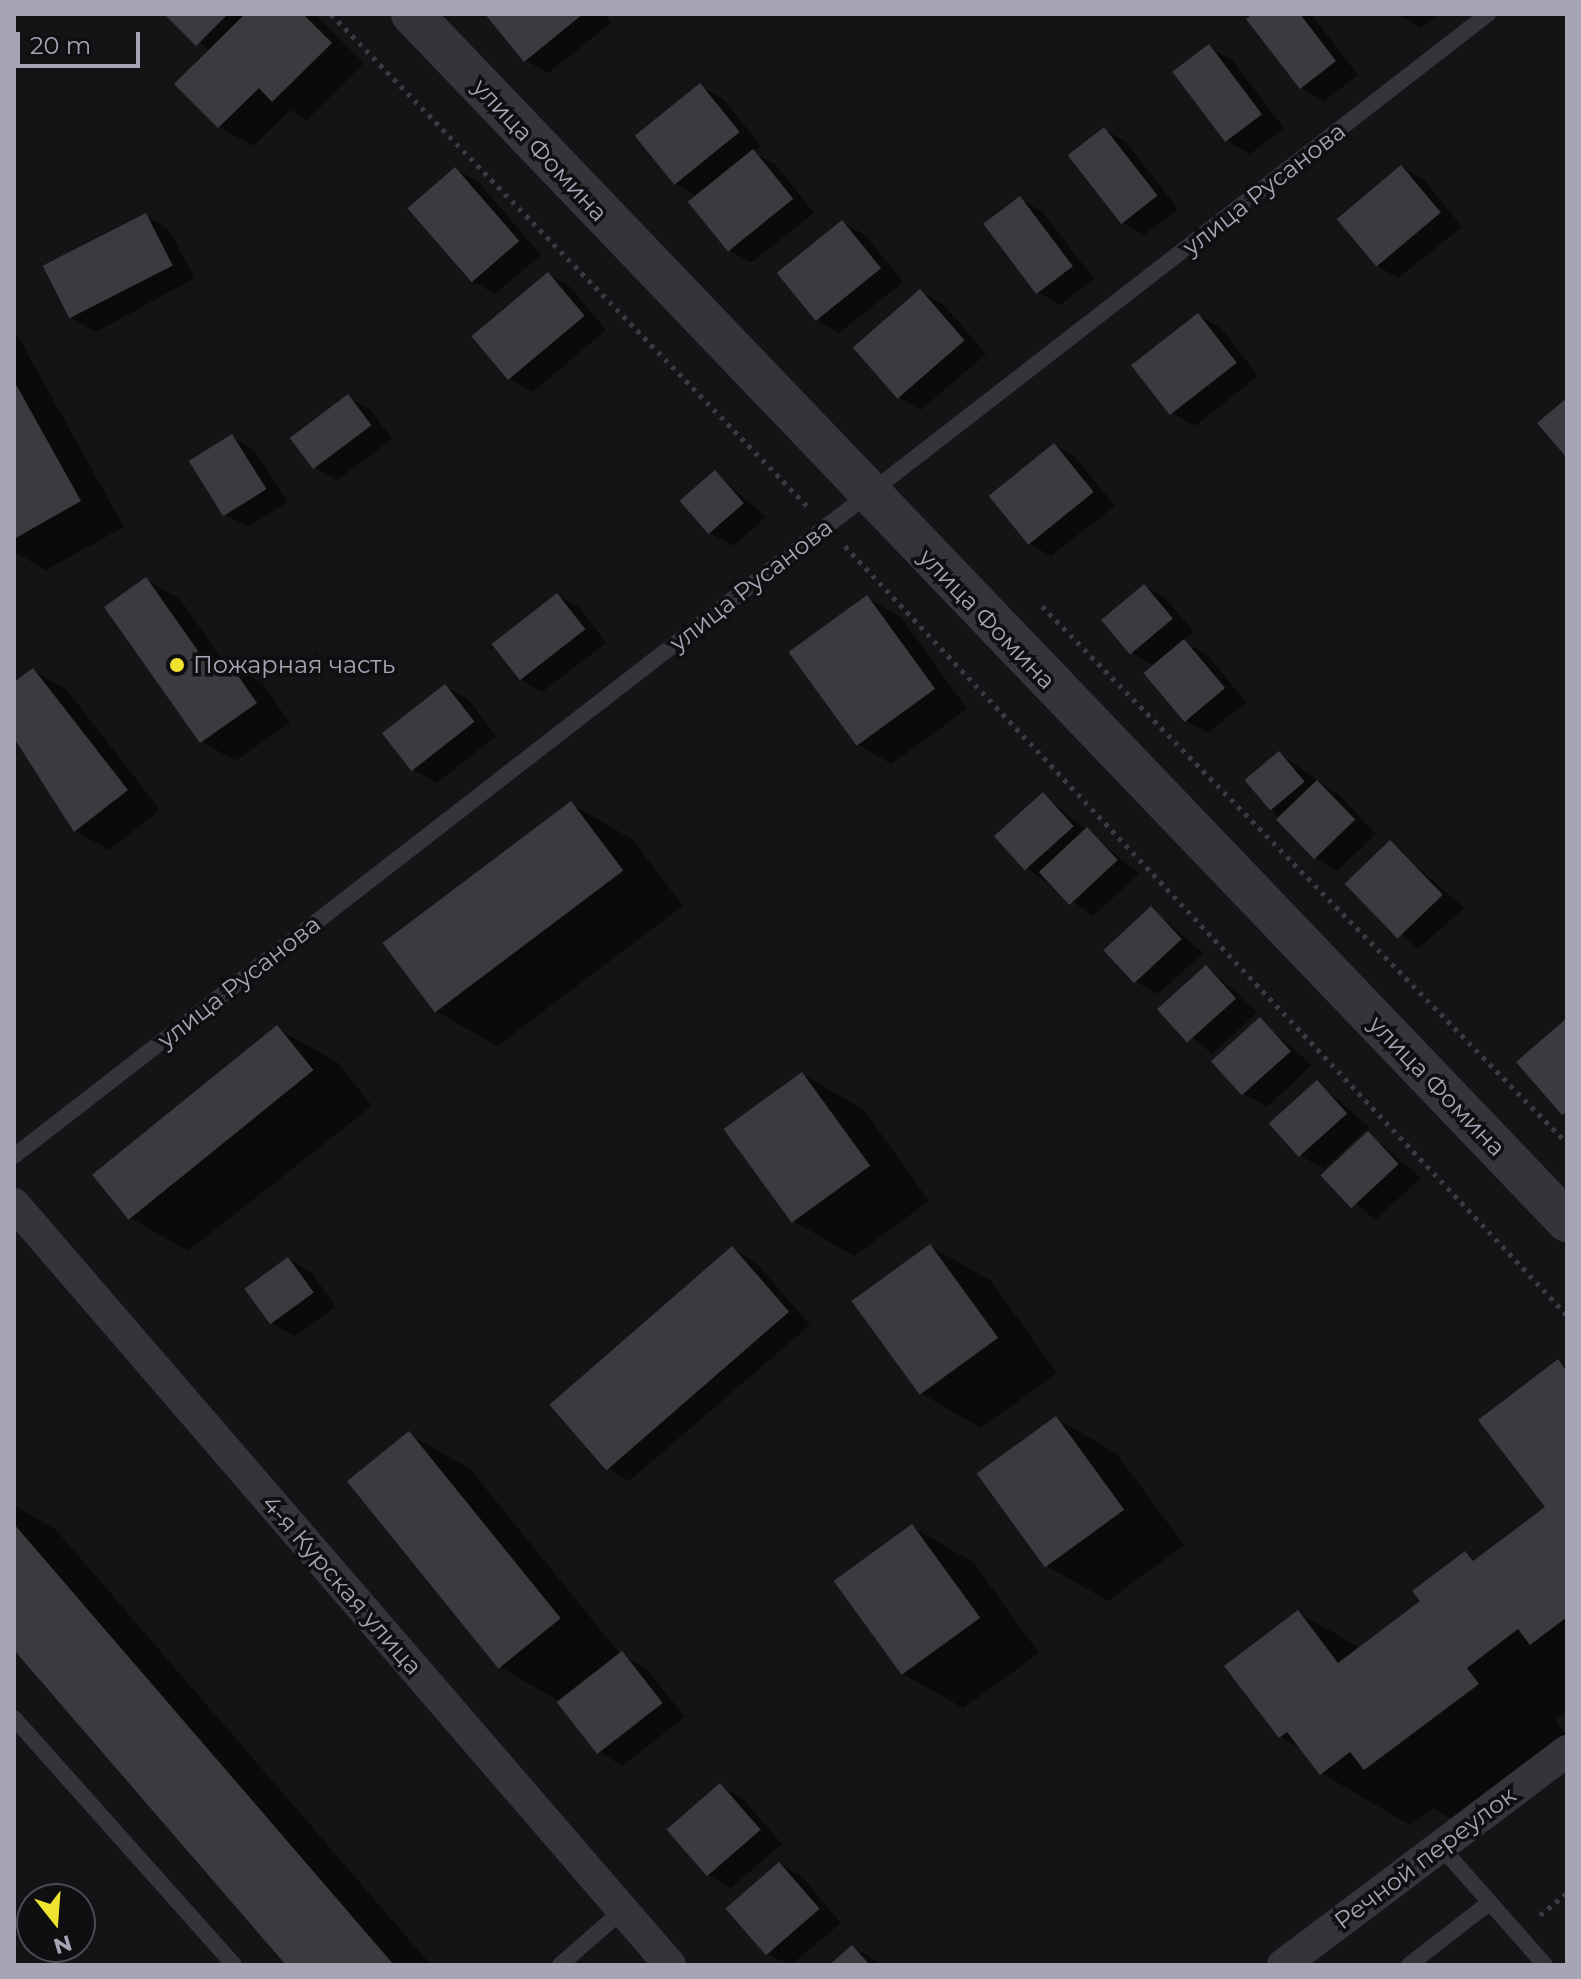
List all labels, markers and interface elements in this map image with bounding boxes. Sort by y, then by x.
scale bar [20,16,144,66]
text: 20 m [30,31,91,60]
street label: улица Фомина [467,73,613,227]
street label: улица Русанова [1177,117,1351,261]
street label: улица Русанова [664,513,838,657]
street label: улица Фомина [913,543,1061,695]
place label: Пожарная часть [193,651,395,679]
marker: Пожарная часть [168,656,186,674]
street label: улица Русанова [152,910,326,1054]
street label: улица Фомина [1363,1010,1511,1162]
street label: 4-я Курская улица [256,1489,428,1681]
street label: Речной переулок [1329,1780,1521,1936]
north arrow [16,1883,96,1963]
text: N [50,1929,75,1960]

